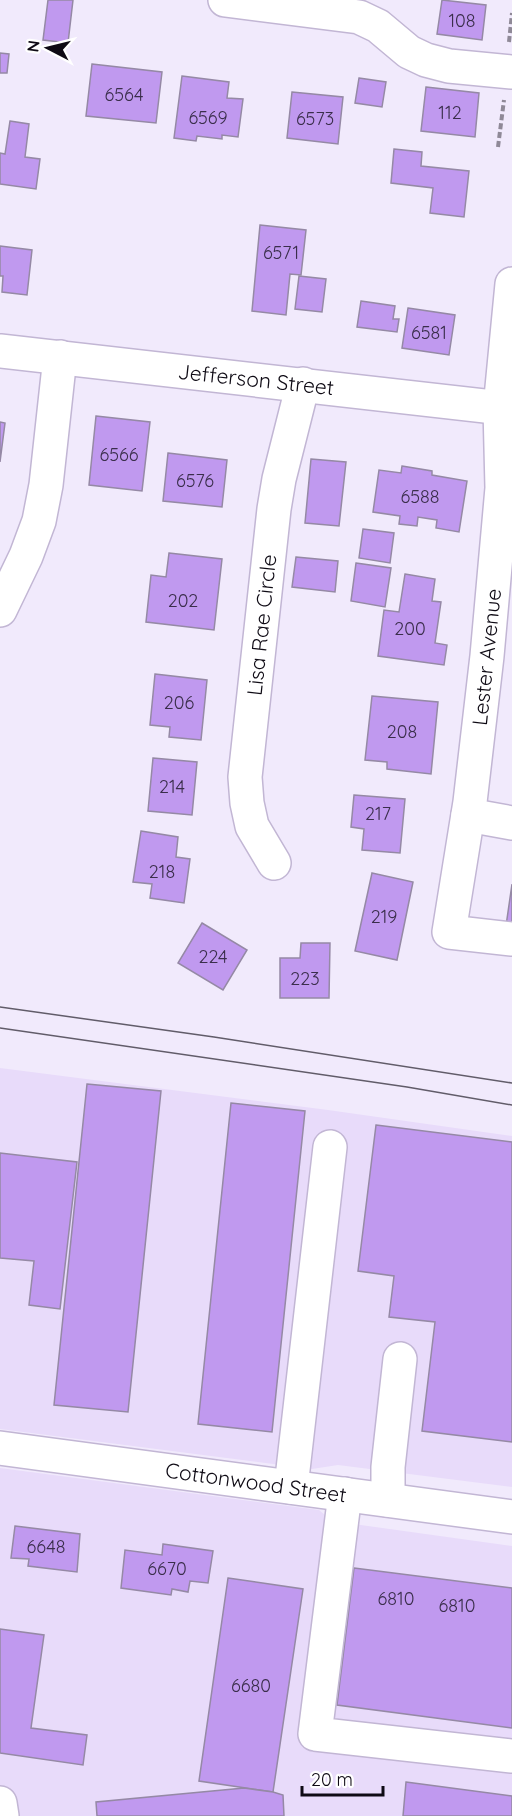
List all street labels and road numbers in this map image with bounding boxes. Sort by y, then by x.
street label: Jefferson Street [177,358,335,400]
street label: Lisa Rae Circle [241,553,281,697]
street label: Lester Avenue [466,587,506,727]
street label: Cottonwood Street [164,1456,348,1508]

